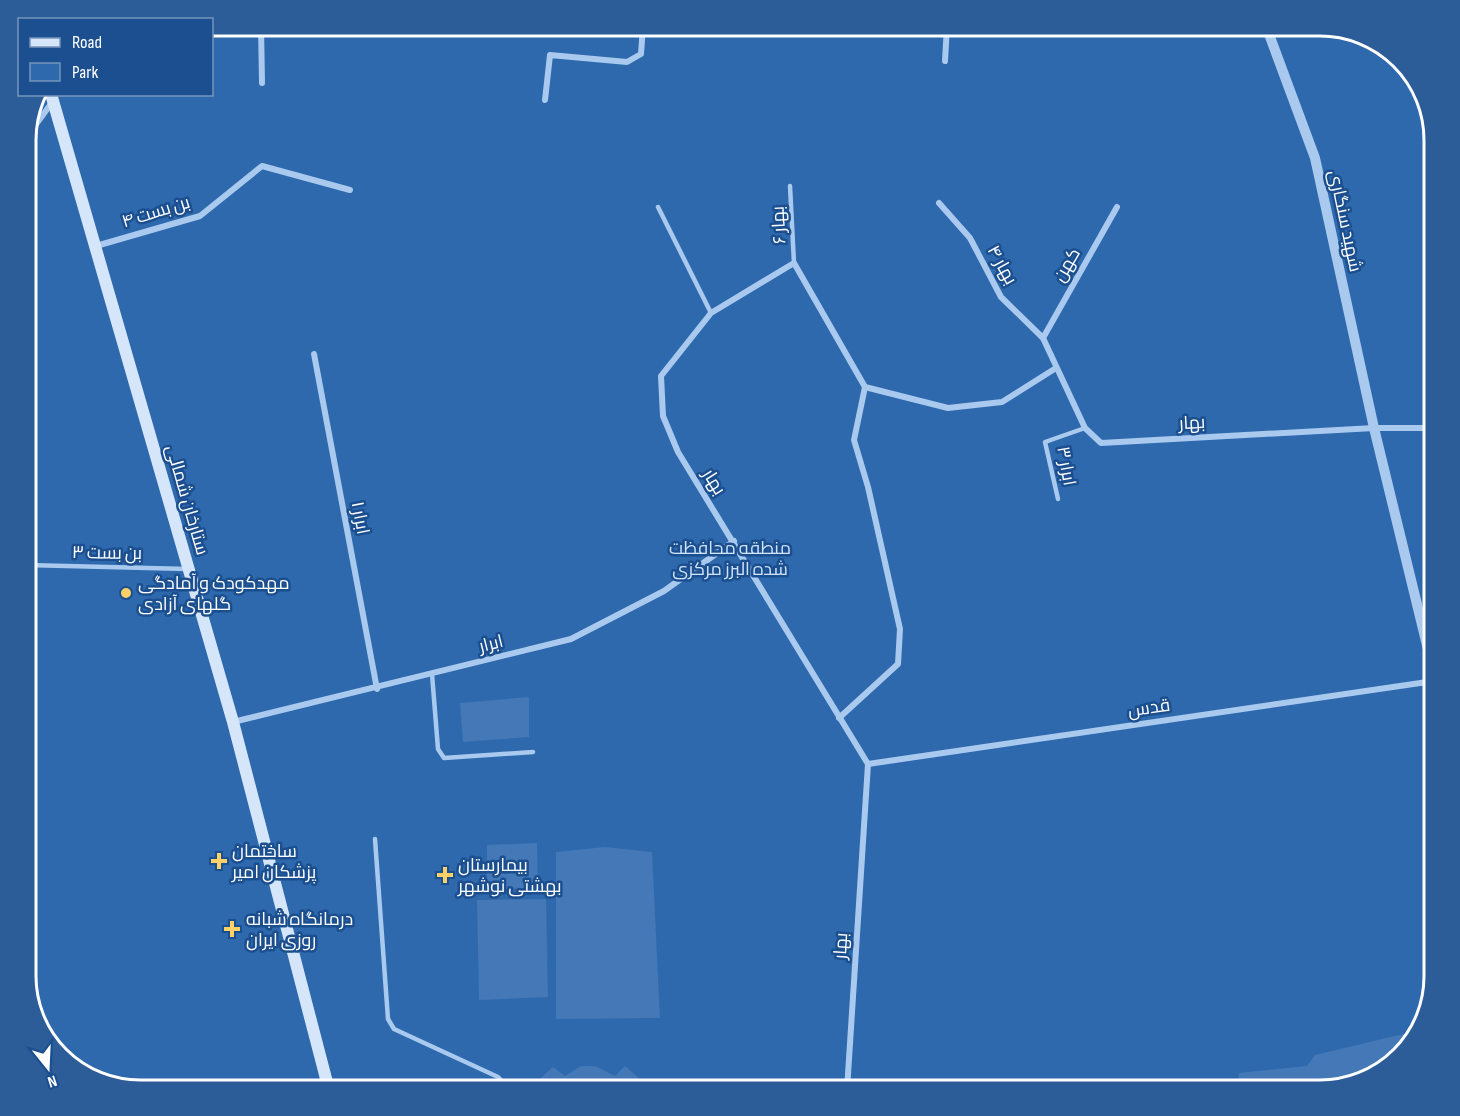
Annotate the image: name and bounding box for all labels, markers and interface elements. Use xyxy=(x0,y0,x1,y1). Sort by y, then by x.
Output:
legend xyxy=(18,18,213,96)
text: Road xyxy=(72,32,102,53)
text: Park xyxy=(72,62,98,83)
street label: شهید سنگاری xyxy=(1324,168,1366,274)
street label: بن بست ۴ xyxy=(119,192,193,232)
street label: بهار ۶ xyxy=(768,205,790,245)
street label: بهار ۴ xyxy=(983,242,1021,288)
street label: کهن xyxy=(1049,244,1085,286)
street label: بهار xyxy=(1177,412,1206,434)
street label: ستارخان شمالی xyxy=(161,443,213,557)
street label: ابرار ۳ xyxy=(1052,445,1080,487)
street label: بهار xyxy=(697,464,730,499)
street label: ابرار ۱ xyxy=(347,500,373,536)
park label: منطقه محافظت شده البرز مرکزی xyxy=(669,538,791,580)
street label: بن بست ۳ xyxy=(72,542,142,564)
place label: مهدکودک و آمادگی گلهای آزادی xyxy=(138,573,290,615)
marker: مهدکودک و آمادگی گلهای آزادی xyxy=(119,586,133,600)
street label: ابرار xyxy=(476,631,505,657)
street label: قدس xyxy=(1127,695,1171,721)
place label: ساختمان پزشکان امیر xyxy=(231,841,316,884)
marker: ساختمان پزشکان امیر xyxy=(210,852,228,870)
place label: بیمارستان بهشتی نوشهر xyxy=(457,855,562,897)
marker: بیمارستان بهشتی نوشهر xyxy=(436,866,454,884)
place label: درمانگاه شبانه روزی ایران xyxy=(246,909,353,951)
marker: درمانگاه شبانه روزی ایران xyxy=(223,920,241,938)
street label: بهار xyxy=(830,932,852,961)
north arrow xyxy=(18,1038,78,1098)
text: N xyxy=(45,1070,59,1091)

